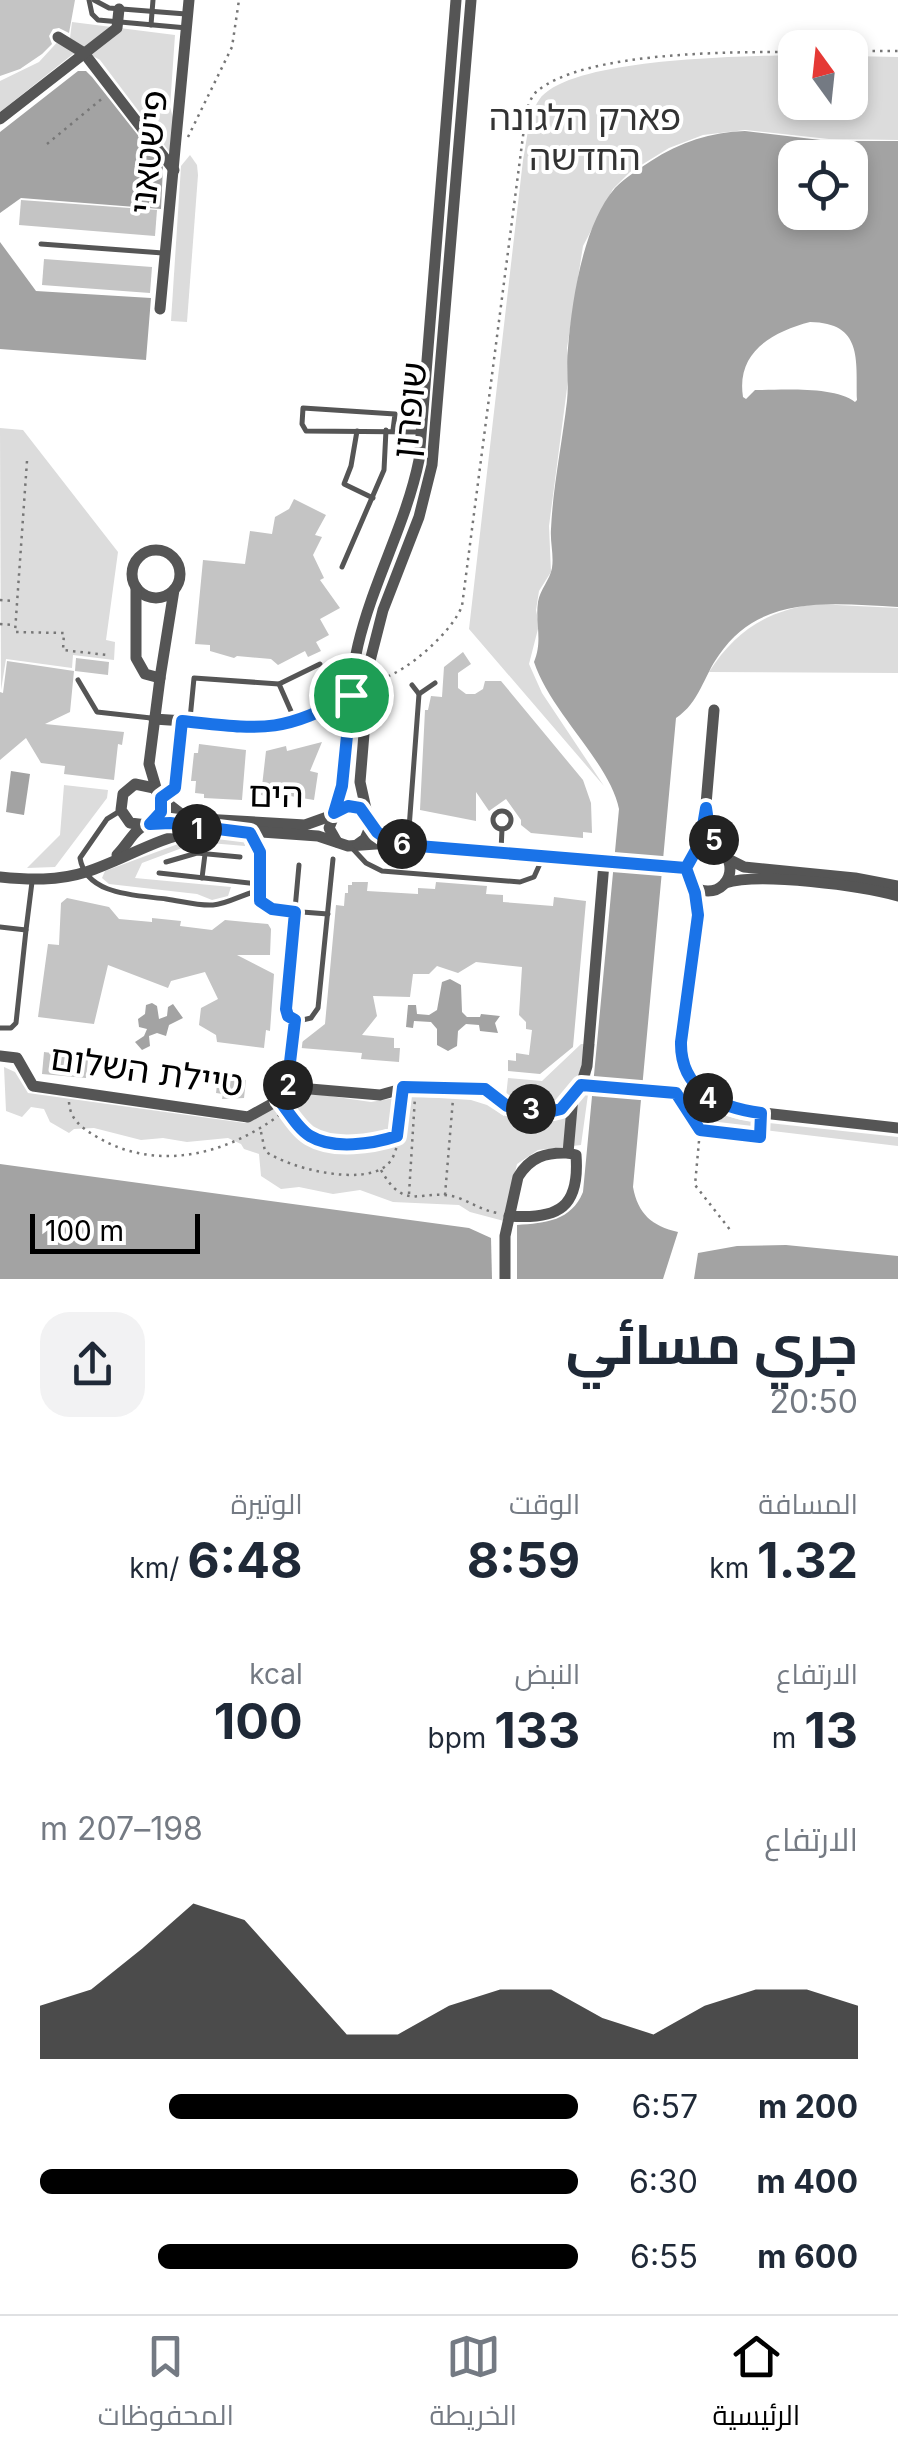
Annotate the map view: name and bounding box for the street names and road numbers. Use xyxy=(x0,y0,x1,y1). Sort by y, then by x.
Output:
street label: פישטאני xyxy=(121,88,175,216)
street label: שופרון xyxy=(383,360,435,460)
street label: הים xyxy=(248,773,304,815)
street label: טיילת השלום xyxy=(48,1036,246,1104)

